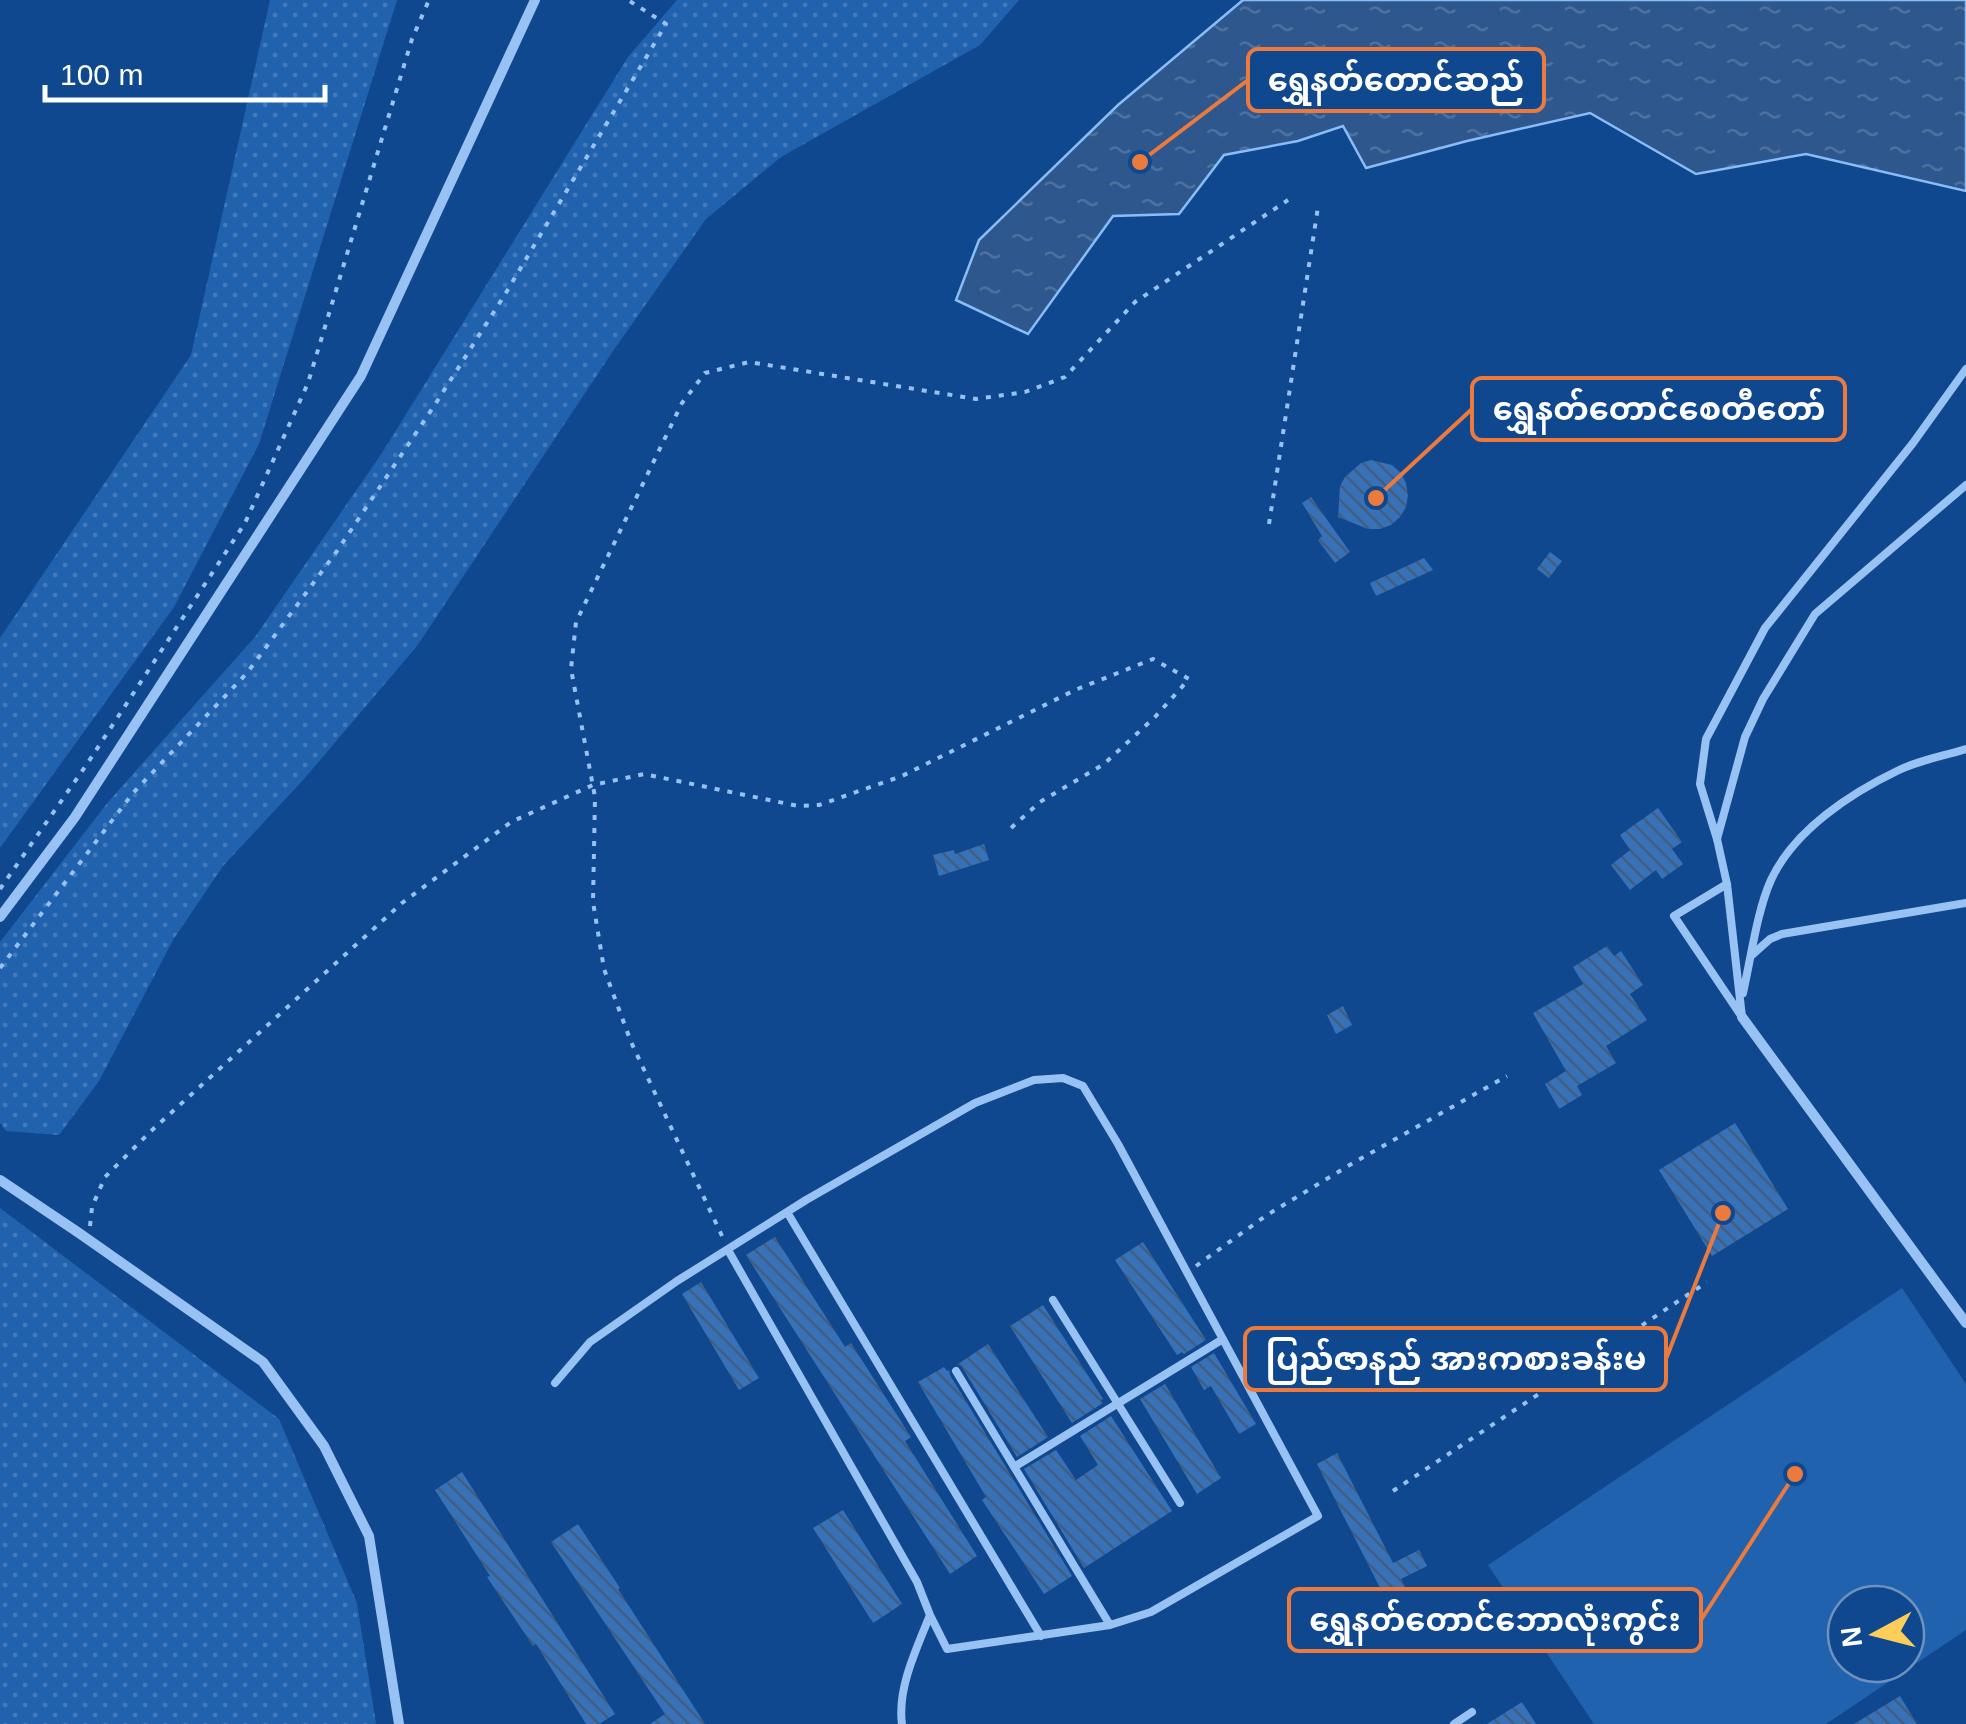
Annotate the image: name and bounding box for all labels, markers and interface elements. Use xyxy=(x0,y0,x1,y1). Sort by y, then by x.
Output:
scale bar xyxy=(45,40,325,102)
callout: ရွှေနတ်တောင်ဆည် xyxy=(1248,49,1544,111)
text: 100 m xyxy=(60,58,143,91)
text: ရွှေနတ်တောင်ဆည် xyxy=(1268,58,1524,106)
callout: ရွှေနတ်တောင်စေတီတော် xyxy=(1472,378,1845,440)
text: ရွှေနတ်တောင်စေတီတော် xyxy=(1493,387,1825,435)
callout: ပြည်ဇာနည် အားကစားခန်းမ xyxy=(1245,1328,1666,1390)
text: ပြည်ဇာနည် အားကစားခန်းမ xyxy=(1266,1337,1646,1385)
north arrow xyxy=(1826,1584,1926,1684)
callout: ရွှေနတ်တောင်ဘောလုံးကွင်း xyxy=(1289,1589,1701,1651)
text: ရွှေနတ်တောင်ဘောလုံးကွင်း xyxy=(1309,1598,1681,1646)
text: N xyxy=(1835,1625,1868,1649)

